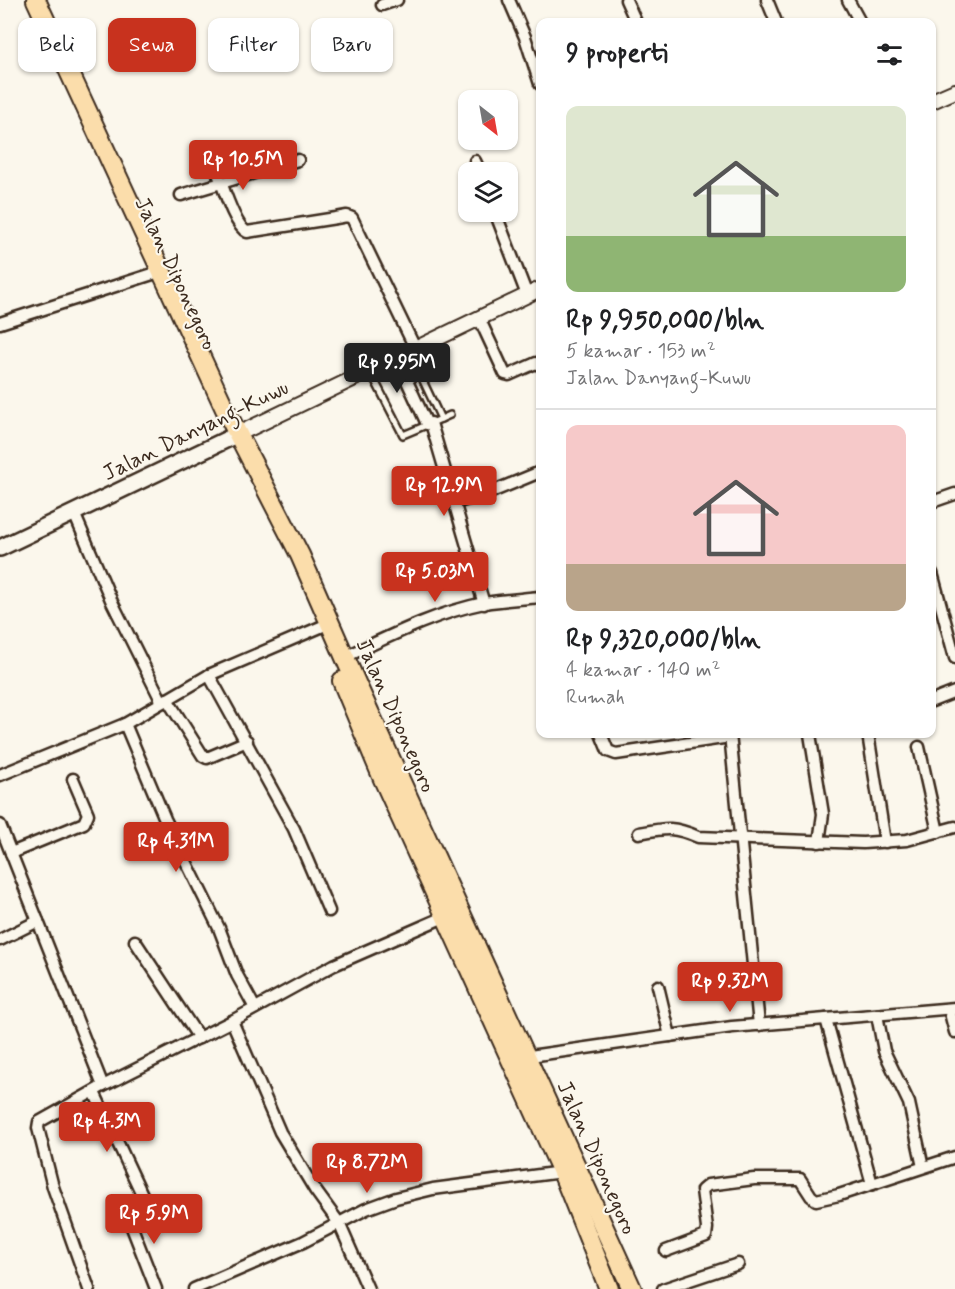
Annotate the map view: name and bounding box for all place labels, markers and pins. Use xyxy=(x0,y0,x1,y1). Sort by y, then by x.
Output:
pin: Rp 10.5M xyxy=(181,140,305,191)
pin: Rp 9.95M xyxy=(335,343,459,394)
pin: Rp 12.9M xyxy=(382,466,506,517)
pin: Rp 5.03M xyxy=(373,552,497,603)
pin: Rp 4.31M xyxy=(114,822,238,873)
pin: Rp 9.32M xyxy=(668,962,792,1013)
pin: Rp 4.3M xyxy=(52,1102,162,1153)
pin: Rp 8.72M xyxy=(305,1143,429,1194)
pin: Rp 5.9M xyxy=(99,1194,209,1245)

